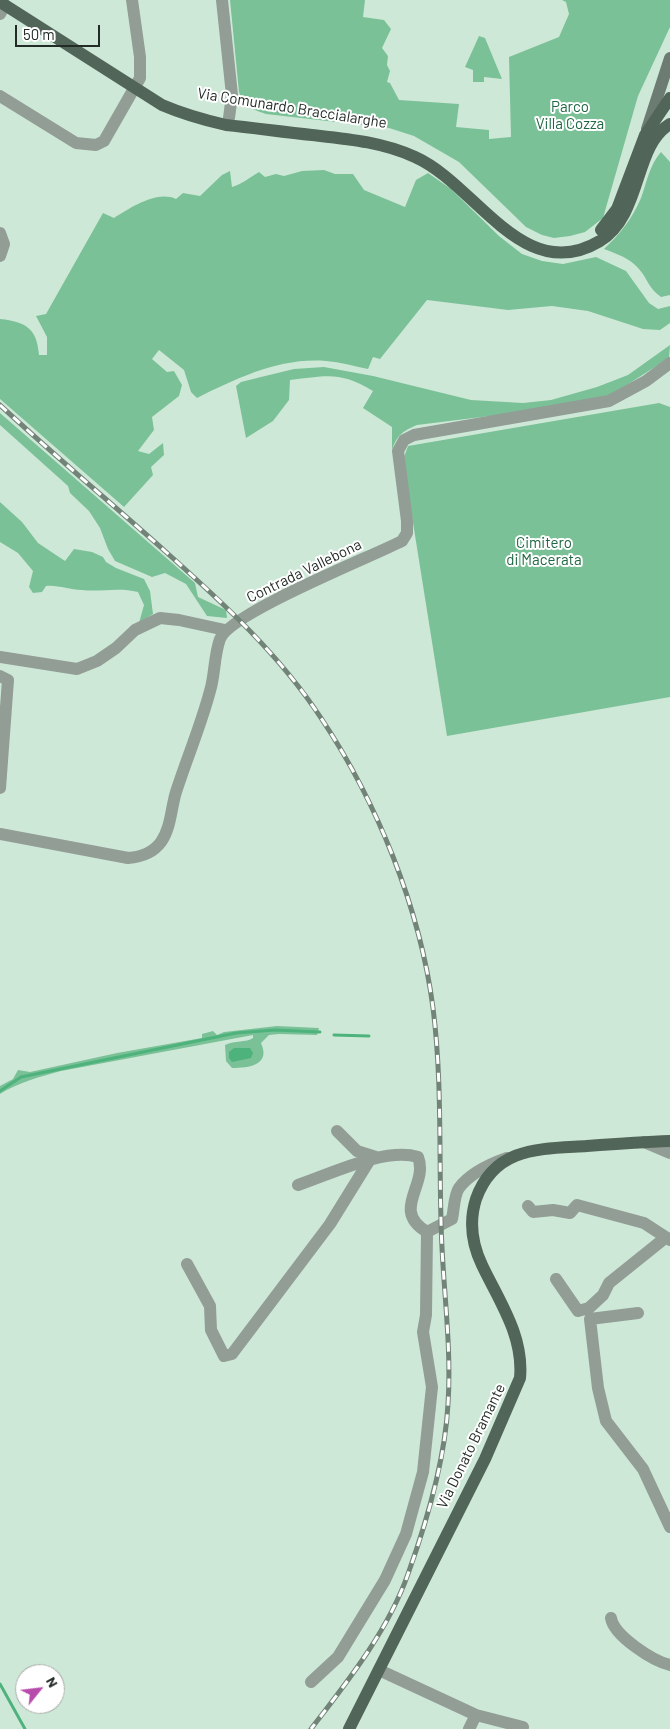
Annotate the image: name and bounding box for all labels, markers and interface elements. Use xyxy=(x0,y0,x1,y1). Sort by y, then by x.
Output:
scale bar xyxy=(18,15,102,47)
text: 50 m xyxy=(23,25,55,43)
street label: Via Comunardo Braccialarghe xyxy=(196,84,388,132)
park label: Parco Villa Cozza xyxy=(536,98,604,133)
park label: Cimitero di Macerata xyxy=(506,534,582,569)
street label: Contrada Vallebona xyxy=(244,535,364,607)
street label: Via Donato Bramante xyxy=(433,1381,509,1511)
north arrow xyxy=(15,1664,65,1714)
text: N xyxy=(43,1674,62,1690)

